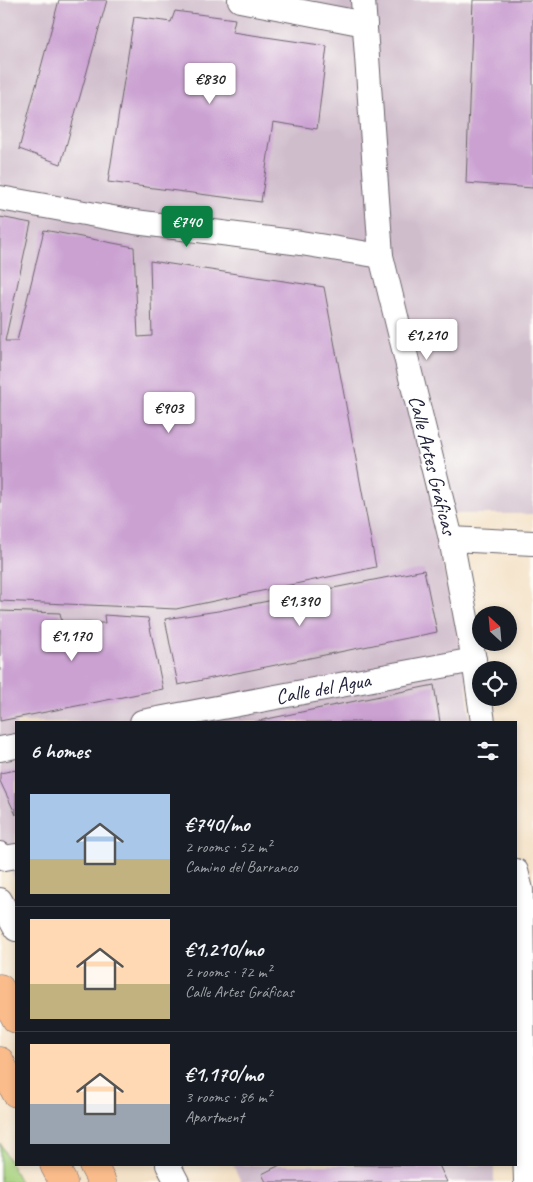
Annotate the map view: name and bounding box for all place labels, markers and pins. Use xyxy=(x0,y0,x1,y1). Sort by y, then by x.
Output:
pin: €830 xyxy=(180,62,240,105)
pin: €740 xyxy=(157,206,217,248)
pin: €1,210 xyxy=(386,318,468,361)
pin: €903 xyxy=(139,392,199,434)
pin: €1,390 xyxy=(259,584,341,627)
pin: €1,170 xyxy=(31,620,113,662)

